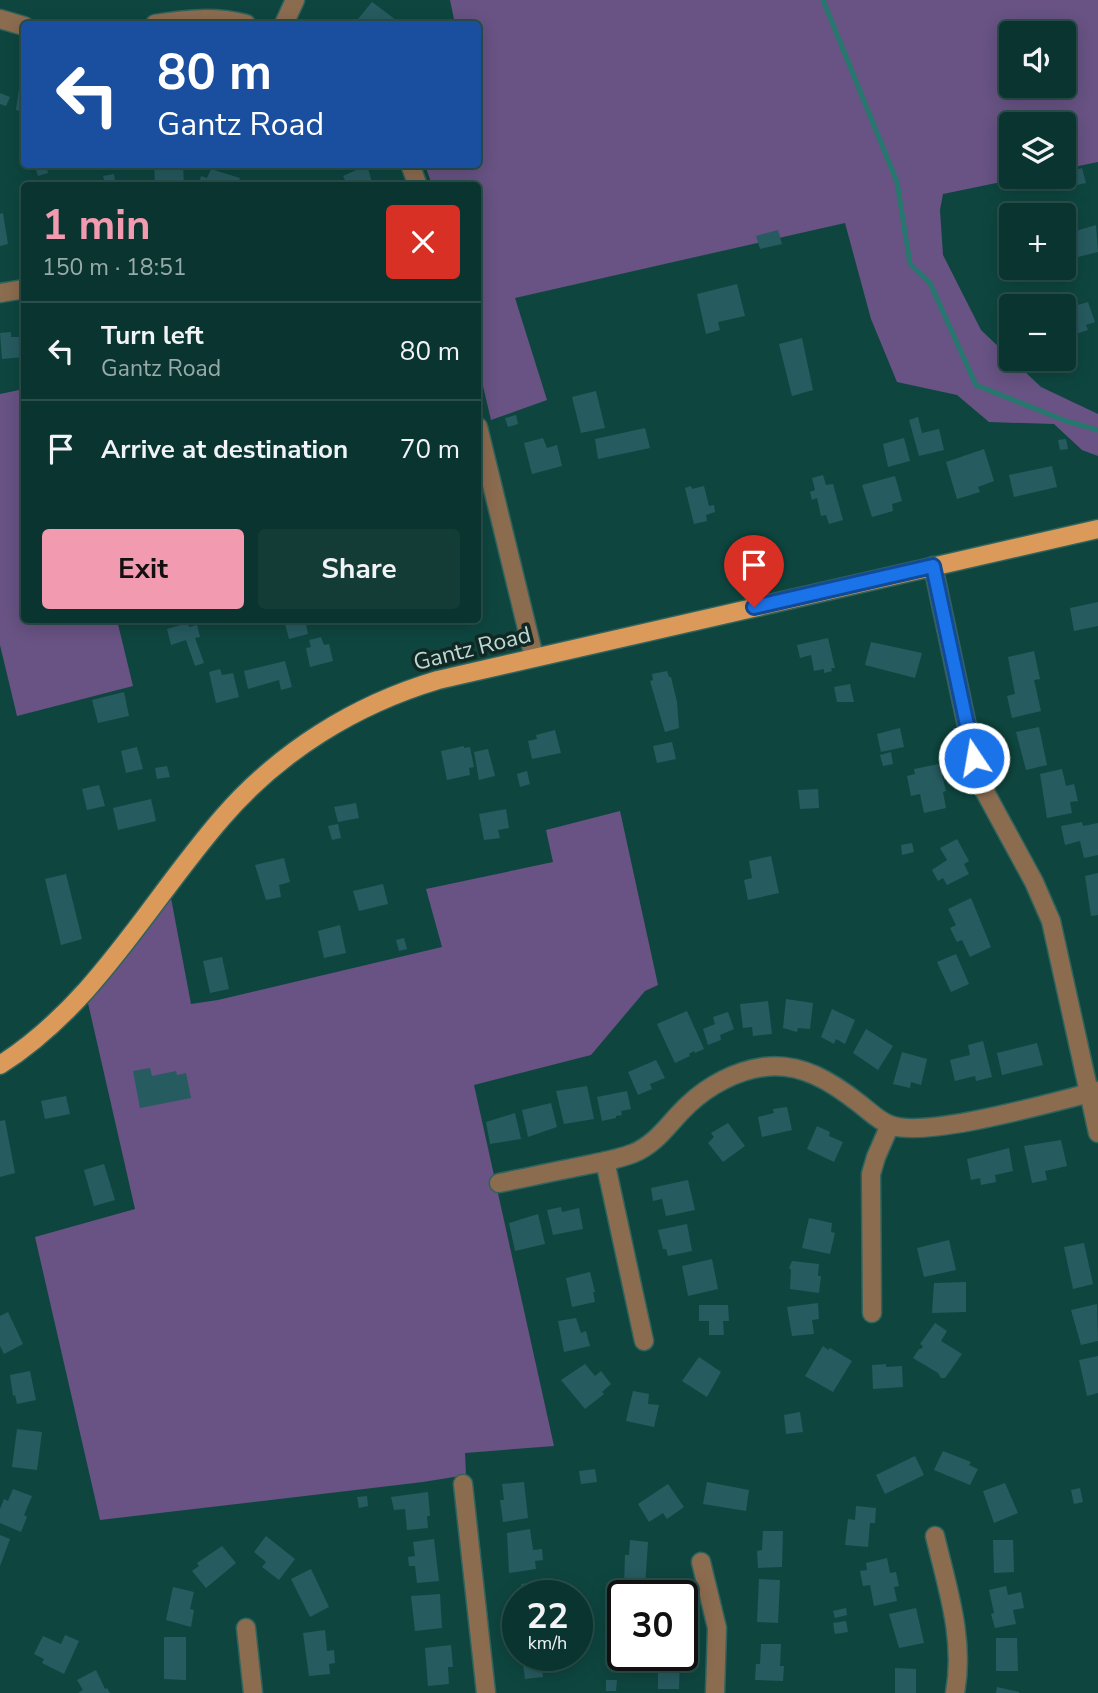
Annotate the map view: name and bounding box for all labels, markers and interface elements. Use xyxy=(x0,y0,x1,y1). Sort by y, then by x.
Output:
map controls xyxy=(999,21,1076,371)
button: sound xyxy=(999,21,1076,98)
text: 80 m xyxy=(157,39,272,106)
icon: left xyxy=(42,49,133,140)
text: Gantz Road xyxy=(157,103,324,146)
button: layers xyxy=(999,112,1076,189)
text: 1 min xyxy=(42,197,151,254)
button: + xyxy=(999,203,1076,280)
button: close xyxy=(386,205,460,279)
text: 150 m · 18:51 xyxy=(42,252,187,283)
button: − xyxy=(999,294,1076,371)
text: Turn left xyxy=(101,318,204,353)
icon: left xyxy=(42,332,80,370)
text: 80 m xyxy=(400,334,460,369)
text: Gantz Road xyxy=(101,353,221,384)
icon: arrive xyxy=(42,430,80,468)
text: Arrive at destination xyxy=(101,432,348,467)
text: 70 m xyxy=(400,432,460,467)
button: Exit xyxy=(42,529,244,609)
button: Share xyxy=(258,529,460,609)
pin xyxy=(724,535,784,607)
icon: arrive xyxy=(735,546,773,584)
street label: Gantz Road xyxy=(410,619,534,678)
position arrow xyxy=(937,721,1011,795)
speed limit sign: 30 xyxy=(607,1580,698,1671)
text: 22 xyxy=(526,1593,569,1640)
text: km/h xyxy=(528,1631,567,1655)

